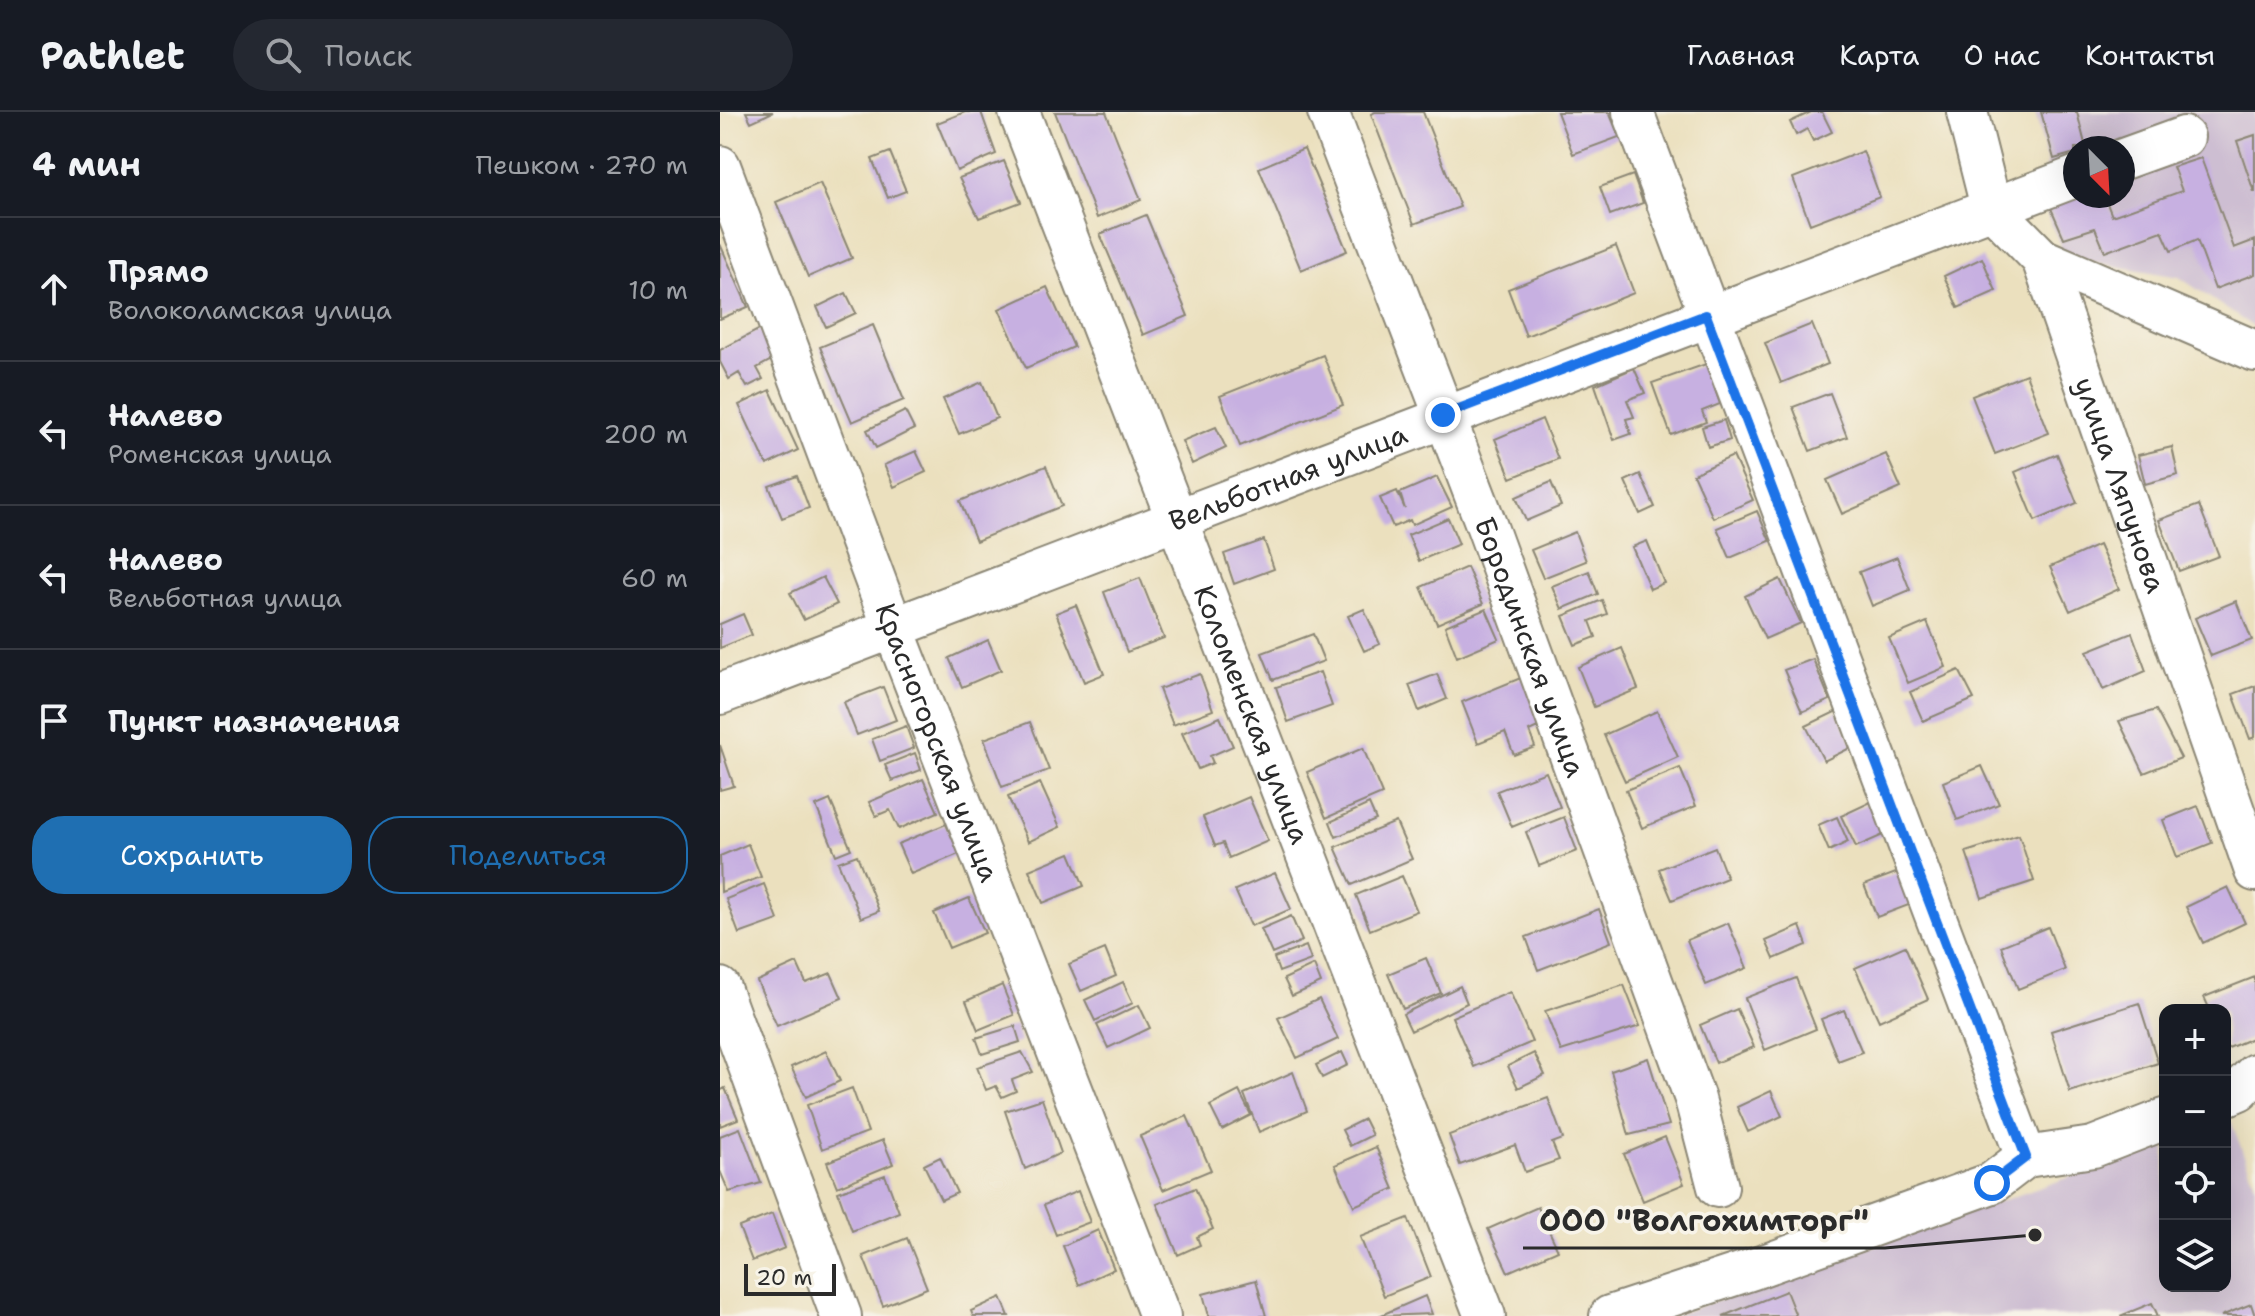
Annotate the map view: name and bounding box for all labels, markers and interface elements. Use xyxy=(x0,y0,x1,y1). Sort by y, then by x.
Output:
search box xyxy=(233,19,793,91)
text: Pathlet xyxy=(40,30,185,81)
icon: search xyxy=(261,33,305,77)
text: Поиск xyxy=(325,35,412,76)
text: Главная xyxy=(1687,36,1795,74)
text: Карта xyxy=(1839,36,1919,74)
text: О нас xyxy=(1963,36,2041,74)
text: Контакты xyxy=(2085,36,2215,74)
north arrow xyxy=(2063,136,2135,208)
text: 4 мин xyxy=(32,141,141,187)
text: Пешком · 270 m xyxy=(476,147,688,182)
text: Прямо xyxy=(108,251,209,292)
icon: ahead xyxy=(32,267,76,311)
text: 10 m xyxy=(628,272,688,307)
text: Волоколамская улица xyxy=(108,292,392,327)
street label: улица Ляпунова xyxy=(2066,372,2176,598)
text: Налево xyxy=(108,395,223,436)
route end xyxy=(1425,397,1461,433)
icon: left xyxy=(32,411,76,455)
street label: Вельботная улица xyxy=(1164,415,1413,540)
text: 200 m xyxy=(603,416,688,451)
text: Роменская улица xyxy=(108,436,332,471)
street label: Бородинская улица xyxy=(1466,511,1595,782)
text: Налево xyxy=(108,539,223,580)
icon: left xyxy=(32,555,76,599)
text: 60 m xyxy=(621,560,688,595)
text: Вельботная улица xyxy=(108,580,342,615)
street label: Коломенская улица xyxy=(1185,580,1319,849)
street label: Красногорская улица xyxy=(867,597,1009,887)
icon: arrive xyxy=(32,699,76,743)
text: Пункт назначения xyxy=(108,701,400,742)
button: Сохранить xyxy=(32,816,352,894)
button: Поделиться xyxy=(368,816,688,894)
map controls xyxy=(2159,1004,2231,1292)
button: + xyxy=(2159,1004,2231,1076)
button: − xyxy=(2159,1076,2231,1148)
button: locate xyxy=(2159,1148,2231,1220)
route start xyxy=(1974,1165,2010,1201)
callout: ООО "Волгохимторг" xyxy=(1523,1194,1885,1248)
text: ООО "Волгохимторг" xyxy=(1539,1200,1869,1241)
button: layers xyxy=(2159,1220,2231,1292)
scale bar xyxy=(744,1260,836,1296)
text: 20 m xyxy=(756,1263,813,1292)

